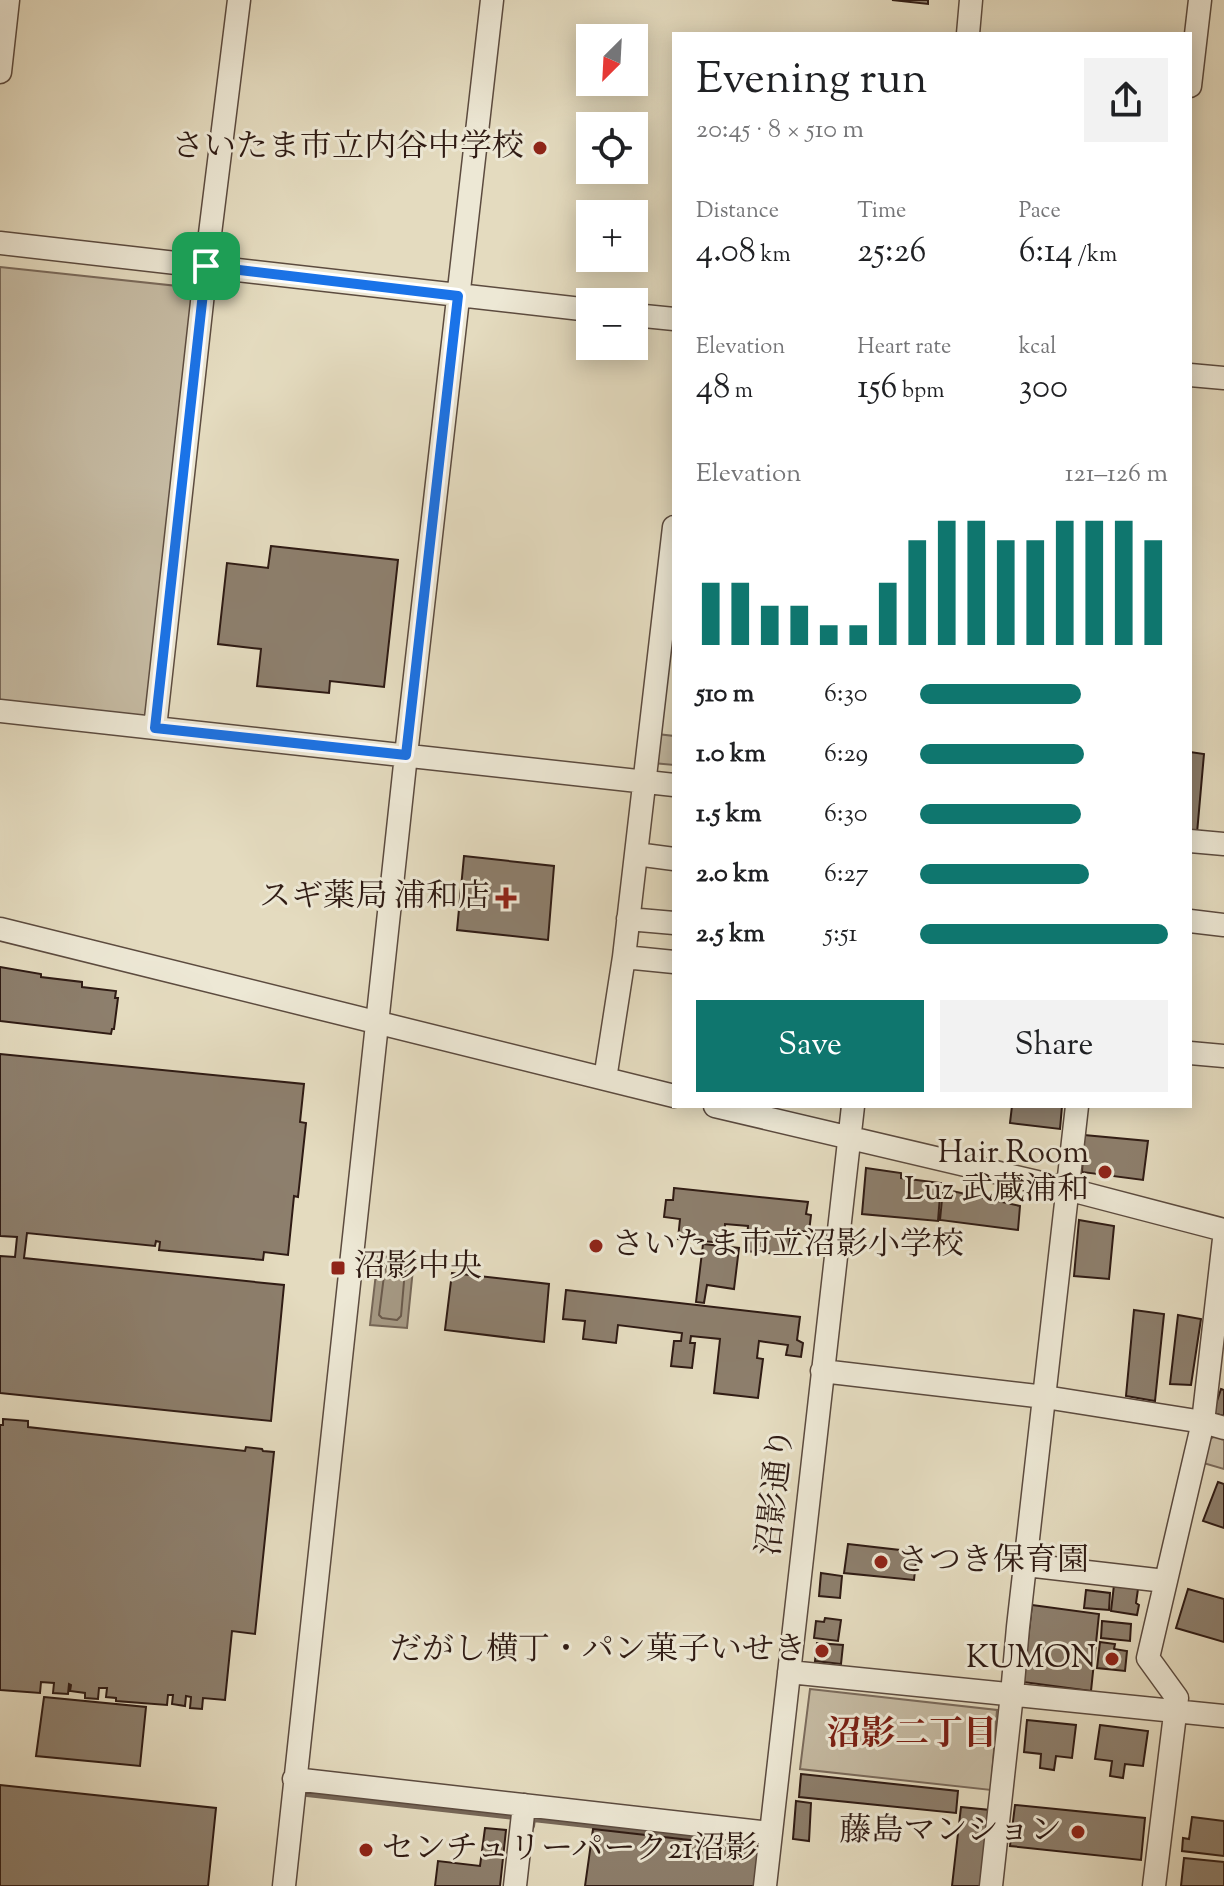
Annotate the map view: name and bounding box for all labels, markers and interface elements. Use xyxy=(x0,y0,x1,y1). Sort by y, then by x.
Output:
north arrow xyxy=(576,24,648,96)
map controls xyxy=(576,24,648,360)
text: Evening run xyxy=(696,50,928,113)
button: share xyxy=(1084,58,1168,142)
button: locate xyxy=(576,112,648,184)
text: 20:45 · 8 × 510 m xyxy=(696,112,864,149)
place label: さいたま市立内谷中学校 xyxy=(172,125,524,171)
marker: さいたま市立内谷中学校 xyxy=(531,139,549,157)
text: Distance xyxy=(696,196,779,228)
text: Time xyxy=(857,196,906,228)
text: Pace xyxy=(1019,196,1061,228)
button: + xyxy=(576,200,648,272)
text: 4.08 xyxy=(696,228,756,277)
text: 25:26 xyxy=(857,228,927,277)
text: 6:14 xyxy=(1019,228,1073,277)
pin xyxy=(172,232,240,300)
text: km xyxy=(756,240,791,272)
text: /km xyxy=(1073,240,1117,272)
icon: arrive xyxy=(184,244,228,288)
button: − xyxy=(576,288,648,360)
text: Elevation xyxy=(696,332,785,364)
text: Heart rate xyxy=(857,332,951,364)
text: kcal xyxy=(1019,332,1056,364)
text: 48 xyxy=(696,364,730,413)
text: 156 xyxy=(857,364,897,413)
text: 300 xyxy=(1019,364,1068,413)
text: m xyxy=(730,376,753,408)
text: bpm xyxy=(897,376,944,408)
text: Elevation xyxy=(696,456,801,493)
text: 121–126 m xyxy=(1065,456,1168,493)
text: 510 m xyxy=(696,676,754,713)
text: 6:30 xyxy=(824,676,867,713)
text: 1.0 km xyxy=(696,736,766,773)
text: 6:29 xyxy=(824,736,868,773)
text: 1.5 km xyxy=(696,796,762,833)
text: 6:30 xyxy=(824,796,867,833)
text: 2.0 km xyxy=(696,856,769,893)
text: 6:27 xyxy=(824,856,869,893)
place label: スギ薬局 浦和店 xyxy=(259,875,490,921)
marker: スギ薬局 浦和店 xyxy=(497,889,515,907)
text: 2.5 km xyxy=(696,916,765,953)
text: 5:51 xyxy=(824,916,857,953)
button: Save xyxy=(696,1000,924,1092)
button: Share xyxy=(940,1000,1168,1092)
place label: Hair Room Luz 武蔵浦和 xyxy=(904,1131,1089,1214)
marker: Hair Room Luz 武蔵浦和 xyxy=(1096,1163,1114,1181)
place label: さいたま市立沼影小学校 xyxy=(612,1223,964,1269)
marker: さいたま市立沼影小学校 xyxy=(587,1237,605,1255)
place label: 沼影中央 xyxy=(354,1245,482,1291)
marker: 沼影中央 xyxy=(329,1259,347,1277)
street label: 沼影通り xyxy=(747,1426,807,1558)
place label: さつき保育園 xyxy=(897,1539,1089,1585)
marker: さつき保育園 xyxy=(872,1553,890,1571)
place label: だがし横丁・パン菓子いせき xyxy=(390,1628,806,1674)
place label: KUMON xyxy=(966,1636,1096,1682)
marker: だがし横丁・パン菓子いせき xyxy=(813,1642,831,1660)
marker: KUMON xyxy=(1103,1650,1121,1668)
district label: 沼影二丁目 xyxy=(827,1711,997,1760)
place label: 藤島マンション xyxy=(839,1809,1062,1855)
marker: 藤島マンション xyxy=(1069,1823,1087,1841)
place label: センチュリーパーク21沼影 xyxy=(382,1827,757,1873)
marker: センチュリーパーク21沼影 xyxy=(357,1841,375,1859)

